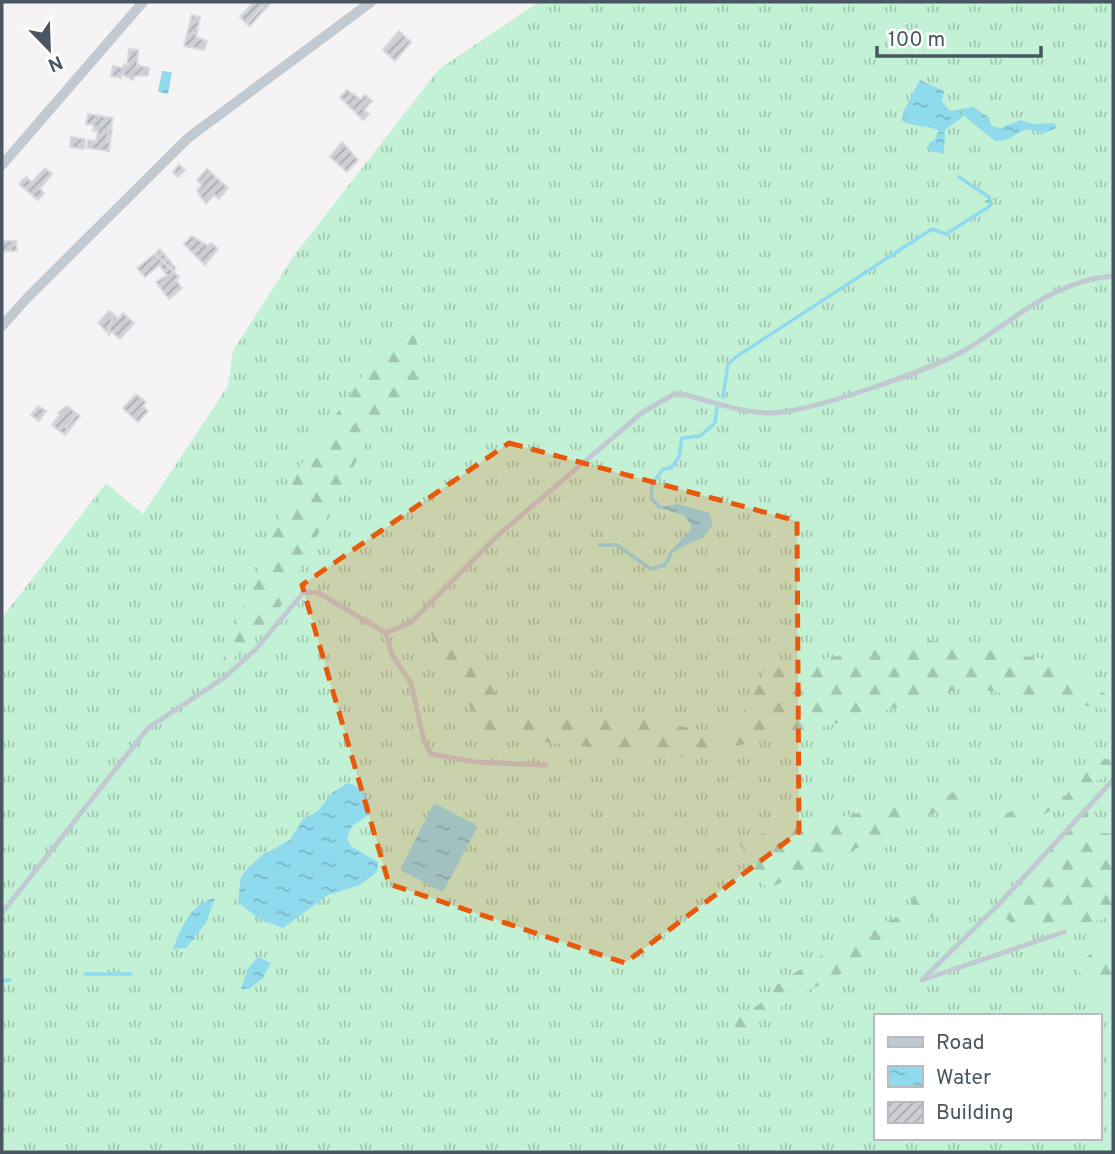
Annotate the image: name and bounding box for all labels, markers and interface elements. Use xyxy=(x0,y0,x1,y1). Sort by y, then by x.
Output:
north arrow xyxy=(14,14,84,84)
scale bar xyxy=(877,14,1042,58)
text: 100 m xyxy=(888,27,945,54)
text: N xyxy=(44,49,66,77)
legend xyxy=(874,1014,1101,1140)
text: Road xyxy=(936,1030,985,1057)
text: Water xyxy=(936,1065,991,1092)
text: Building xyxy=(936,1100,1014,1127)

